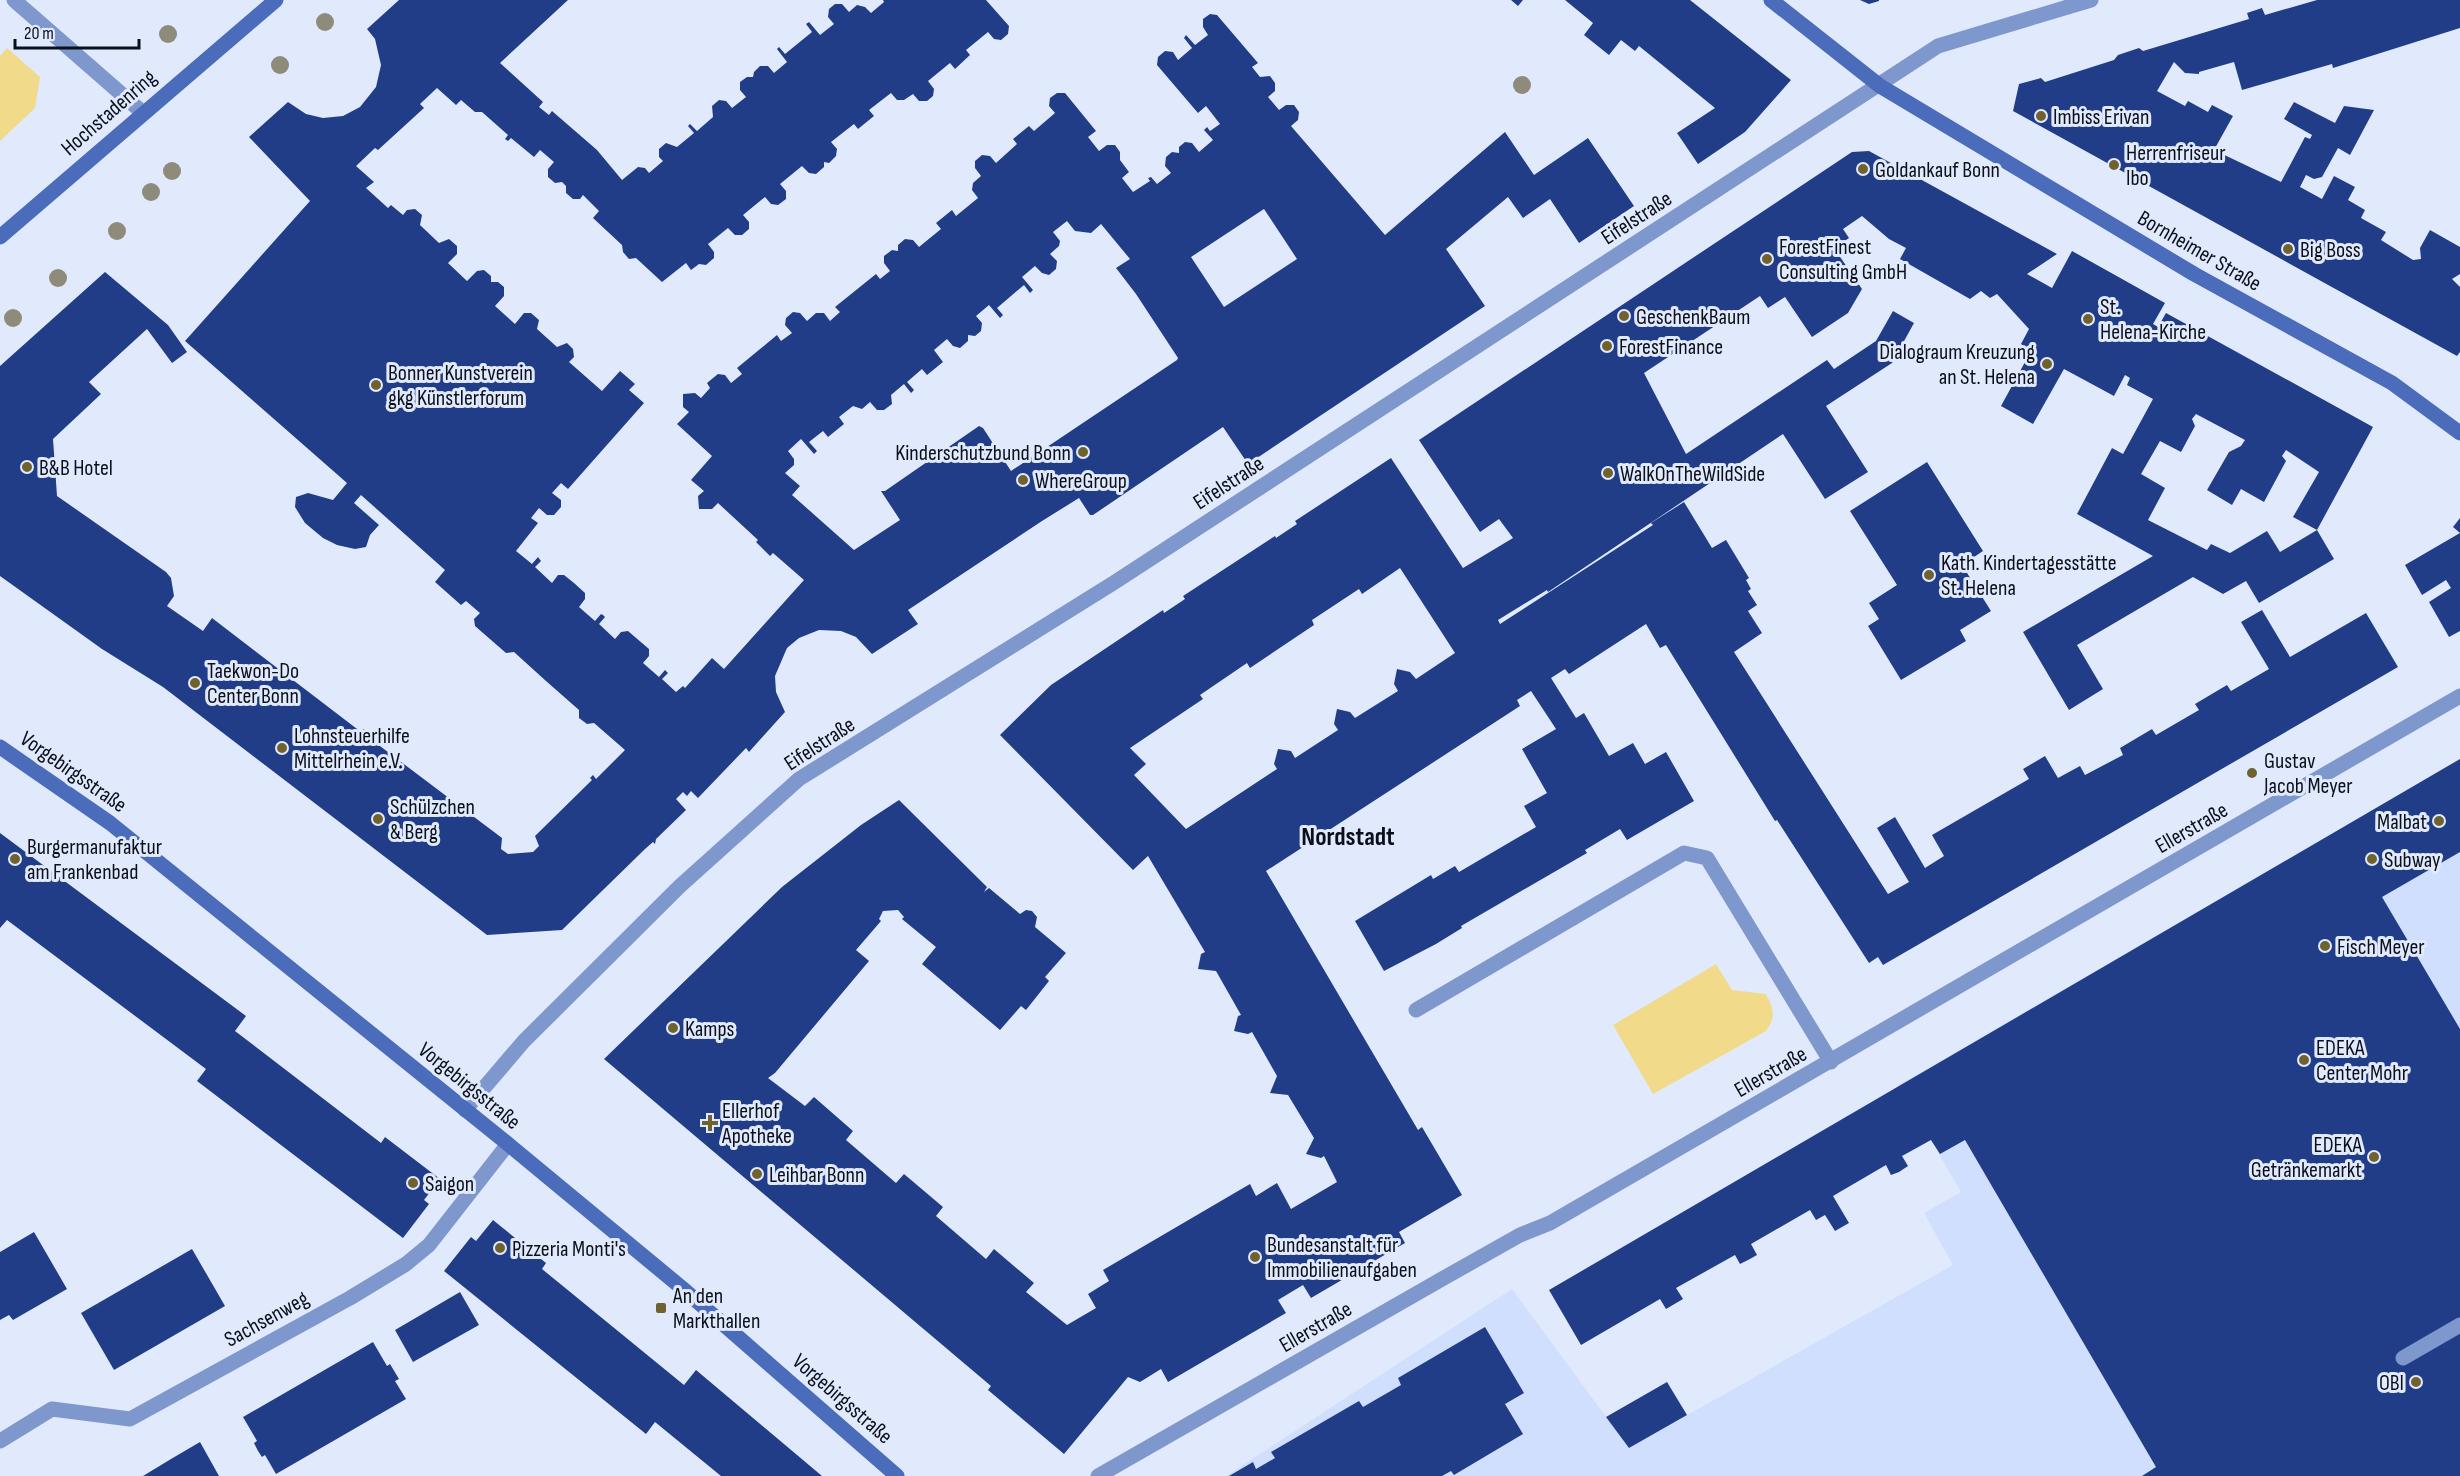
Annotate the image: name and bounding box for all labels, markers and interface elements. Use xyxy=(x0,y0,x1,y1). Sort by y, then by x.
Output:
scale bar xyxy=(15,12,140,50)
text: 20 m xyxy=(24,23,54,44)
street label: Hochstadenring xyxy=(56,64,162,162)
place label: Imbiss Erivan xyxy=(2053,104,2149,131)
marker: Imbiss Erivan xyxy=(2034,109,2048,123)
place label: Herrenfriseur Ibo xyxy=(2126,140,2226,192)
place label: Goldankauf Bonn xyxy=(1875,157,2000,184)
marker: Herrenfriseur Ibo xyxy=(2107,158,2121,172)
marker: Goldankauf Bonn xyxy=(1856,162,1870,176)
street label: Eifelstraße xyxy=(1596,185,1677,251)
street label: Bornheimer Straße xyxy=(2133,205,2266,298)
place label: ForestFinest Consulting GmbH xyxy=(1779,234,1907,286)
place label: Big Boss xyxy=(2300,237,2361,264)
marker: Big Boss xyxy=(2281,242,2295,256)
marker: ForestFinest Consulting GmbH xyxy=(1760,252,1774,266)
place label: St. Helena-Kirche xyxy=(2100,294,2206,346)
place label: GeschenkBaum xyxy=(1636,304,1750,331)
marker: GeschenkBaum xyxy=(1617,309,1631,323)
marker: St. Helena-Kirche xyxy=(2081,312,2095,326)
place label: ForestFinance xyxy=(1619,334,1723,361)
marker: ForestFinance xyxy=(1600,339,1614,353)
place label: Dialograum Kreuzung an St. Helena xyxy=(1879,339,2035,391)
marker: Dialograum Kreuzung an St. Helena xyxy=(2040,357,2054,371)
place label: Bonner Kunstverein gkg Künstlerforum xyxy=(388,360,533,412)
marker: Bonner Kunstverein gkg Künstlerforum xyxy=(369,378,383,392)
place label: Kinderschutzbund Bonn xyxy=(895,440,1071,467)
marker: Kinderschutzbund Bonn xyxy=(1076,445,1090,459)
street label: Eifelstraße xyxy=(1188,450,1269,516)
place label: B&B Hotel xyxy=(39,455,113,482)
marker: B&B Hotel xyxy=(20,460,34,474)
place label: WalkOnTheWildSide xyxy=(1620,461,1765,488)
marker: WalkOnTheWildSide xyxy=(1601,466,1615,480)
place label: WhereGroup xyxy=(1035,468,1127,495)
marker: WhereGroup xyxy=(1016,473,1030,487)
place label: Kath. Kindertagesstätte St. Helena xyxy=(1941,550,2117,602)
marker: Kath. Kindertagesstätte St. Helena xyxy=(1922,568,1936,582)
place label: Taekwon-Do Center Bonn xyxy=(207,658,299,710)
marker: Taekwon-Do Center Bonn xyxy=(188,676,202,690)
street label: Eifelstraße xyxy=(779,711,860,777)
place label: Lohnsteuerhilfe Mittelrhein e.V. xyxy=(294,723,410,775)
street label: Vorgebirgsstraße xyxy=(15,726,132,819)
marker: Lohnsteuerhilfe Mittelrhein e.V. xyxy=(275,741,289,755)
place label: Gustav Jacob Meyer xyxy=(2263,748,2353,800)
marker: Gustav Jacob Meyer xyxy=(2245,766,2259,780)
place label: Schülzchen & Berg xyxy=(390,794,475,846)
street label: Ellerstraße xyxy=(2151,797,2233,860)
place label: Malbat xyxy=(2377,809,2427,836)
marker: Schülzchen & Berg xyxy=(371,812,385,826)
marker: Malbat xyxy=(2432,814,2446,828)
district label: Nordstadt xyxy=(1301,822,1395,853)
place label: Burgermanufaktur am Frankenbad xyxy=(27,834,162,886)
place label: Subway xyxy=(2384,847,2441,874)
marker: Burgermanufaktur am Frankenbad xyxy=(8,852,22,866)
marker: Subway xyxy=(2365,852,2379,866)
place label: Fisch Meyer xyxy=(2337,934,2425,961)
marker: Fisch Meyer xyxy=(2318,939,2332,953)
place label: Kamps xyxy=(685,1016,735,1043)
marker: Kamps xyxy=(666,1021,680,1035)
place label: EDEKA Center Mohr xyxy=(2316,1035,2408,1087)
street label: Vorgebirgsstraße xyxy=(412,1037,526,1136)
street label: Ellerstraße xyxy=(1730,1041,1812,1104)
marker: EDEKA Center Mohr xyxy=(2297,1053,2311,1067)
place label: Ellerhof Apotheke xyxy=(721,1098,792,1150)
marker: Ellerhof Apotheke xyxy=(703,1116,717,1130)
place label: EDEKA Getränkemarkt xyxy=(2251,1132,2363,1184)
marker: EDEKA Getränkemarkt xyxy=(2367,1150,2381,1164)
place label: Leihbar Bonn xyxy=(769,1162,864,1189)
marker: Leihbar Bonn xyxy=(750,1167,764,1181)
place label: Saigon xyxy=(425,1171,474,1198)
marker: Saigon xyxy=(406,1176,420,1190)
place label: Bundesanstalt für Immobilienaufgaben xyxy=(1267,1232,1417,1284)
place label: Pizzeria Monti's xyxy=(512,1236,626,1263)
marker: Pizzeria Monti's xyxy=(493,1241,507,1255)
marker: Bundesanstalt für Immobilienaufgaben xyxy=(1248,1250,1262,1264)
place label: An den Markthallen xyxy=(672,1283,760,1335)
street label: Sachsenweg xyxy=(220,1285,314,1353)
street label: Ellerstraße xyxy=(1275,1296,1357,1359)
marker: An den Markthallen xyxy=(654,1301,668,1315)
street label: Vorgebirgsstraße xyxy=(786,1348,898,1450)
place label: OBI xyxy=(2379,1370,2404,1397)
marker: OBI xyxy=(2409,1375,2423,1389)

